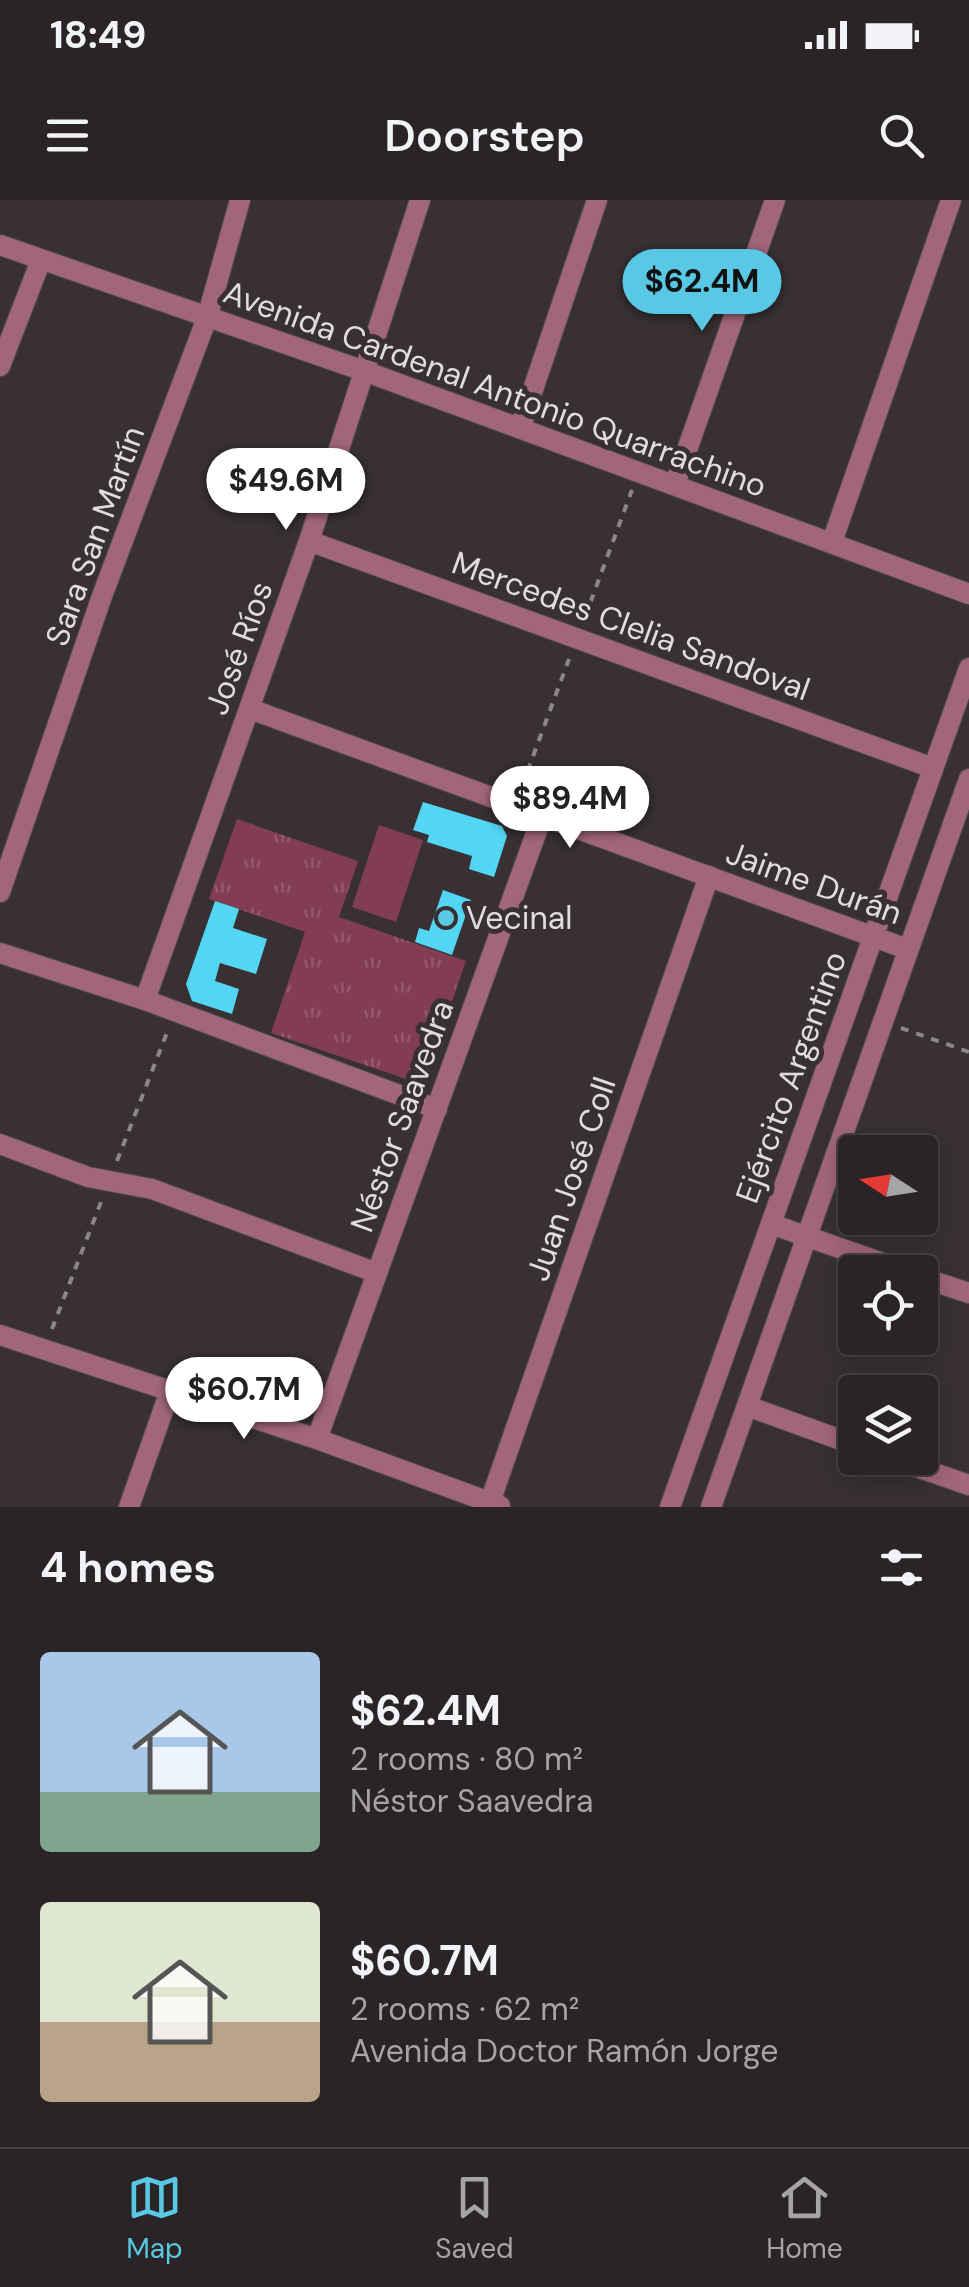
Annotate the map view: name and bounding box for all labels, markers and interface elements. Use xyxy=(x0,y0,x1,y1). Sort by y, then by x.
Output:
text: 18:49 xyxy=(50,10,146,60)
text: Doorstep xyxy=(384,106,585,165)
icon: menu xyxy=(40,108,95,163)
icon: search xyxy=(874,108,929,163)
pin: $62.4M xyxy=(621,249,783,334)
text: $62.4M xyxy=(645,260,759,302)
street label: Avenida Cardenal Antonio Quarrachino xyxy=(218,271,772,507)
street label: Sara San Martín xyxy=(36,420,154,652)
pin: $49.6M xyxy=(205,448,367,533)
text: $49.6M xyxy=(228,459,344,501)
street label: Mercedes Clelia Sandoval xyxy=(446,542,816,710)
street label: José Ríos xyxy=(196,576,282,720)
pin: $89.4M xyxy=(489,766,651,851)
text: $89.4M xyxy=(512,777,628,819)
street label: Jaime Durán xyxy=(720,832,908,934)
place label: Vecinal xyxy=(466,897,572,939)
marker: Vecinal xyxy=(435,907,457,929)
street label: Ejército Argentino xyxy=(726,945,856,1209)
street label: Néstor Saavedra xyxy=(341,994,463,1238)
street label: Juan José Coll xyxy=(517,1072,625,1286)
north arrow xyxy=(838,1135,938,1235)
map controls xyxy=(838,1135,938,1475)
button: locate xyxy=(838,1255,938,1355)
pin: $60.7M xyxy=(163,1357,325,1442)
text: $60.7M xyxy=(187,1368,301,1410)
button: layers xyxy=(838,1375,938,1475)
text: 4 homes xyxy=(40,1540,216,1595)
icon: filters xyxy=(874,1540,929,1595)
text: $62.4M xyxy=(350,1683,501,1738)
icon: home xyxy=(120,1692,240,1812)
text: 2 rooms · 80 m² xyxy=(350,1738,583,1780)
text: Néstor Saavedra xyxy=(350,1780,593,1822)
text: $60.7M xyxy=(350,1933,499,1988)
icon: home xyxy=(120,1942,240,2062)
text: 2 rooms · 62 m² xyxy=(350,1988,579,2030)
text: Avenida Doctor Ramón Jorge xyxy=(350,2030,778,2072)
tab: Map xyxy=(126,2170,183,2267)
tab: Saved xyxy=(435,2170,514,2267)
tab: Home xyxy=(766,2170,843,2267)

